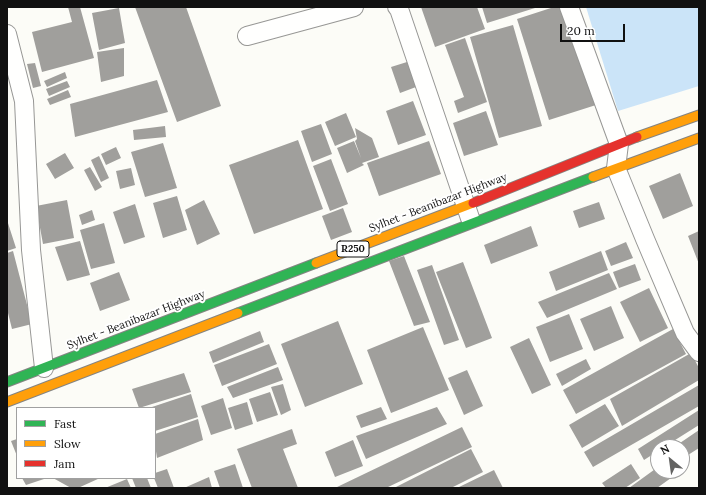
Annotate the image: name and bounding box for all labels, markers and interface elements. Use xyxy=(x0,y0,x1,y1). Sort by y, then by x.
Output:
scale bar xyxy=(562,16,627,42)
text: 20 m xyxy=(567,23,595,38)
street label: Sylhet - Beanibazar Highway xyxy=(367,171,509,235)
road number: R250 xyxy=(337,241,369,257)
street label: Sylhet - Beanibazar Highway xyxy=(65,288,207,352)
legend xyxy=(16,407,156,479)
text: Fast xyxy=(54,416,77,431)
text: Slow xyxy=(54,436,81,451)
north arrow xyxy=(650,439,690,479)
text: N xyxy=(658,441,672,458)
text: Jam xyxy=(54,456,75,471)

